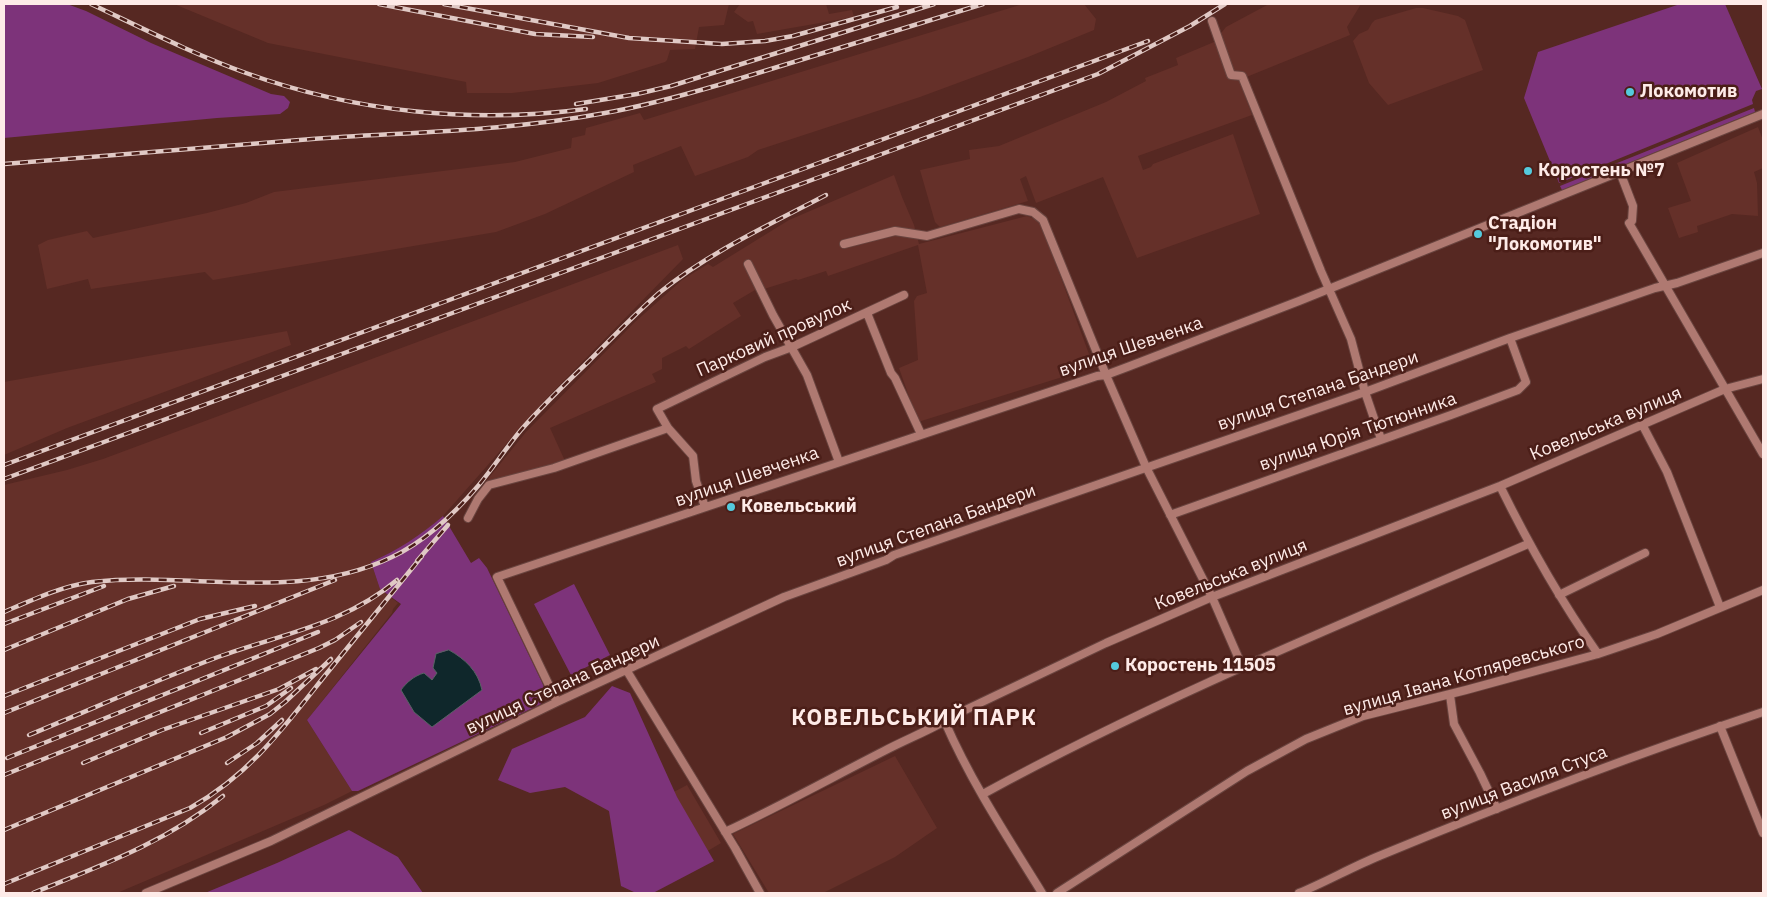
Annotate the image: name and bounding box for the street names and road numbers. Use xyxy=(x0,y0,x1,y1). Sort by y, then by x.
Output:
street label: Парковий провулок xyxy=(693,294,855,382)
street label: вулиця Шевченка xyxy=(1056,312,1206,382)
street label: вулиця Степана Бандери xyxy=(1215,346,1421,436)
street label: Ковельська вулиця xyxy=(1527,382,1685,466)
street label: вулиця Юрія Тютюнника xyxy=(1257,388,1459,476)
street label: вулиця Шевченка xyxy=(672,442,822,512)
street label: вулиця Степана Бандери xyxy=(833,480,1039,572)
street label: Ковельська вулиця xyxy=(1151,534,1311,616)
street label: вулиця Степана Бандери xyxy=(463,631,663,739)
street label: вулиця Івана Котляревського xyxy=(1341,631,1587,721)
street label: вулиця Василя Стуса xyxy=(1438,741,1610,825)

